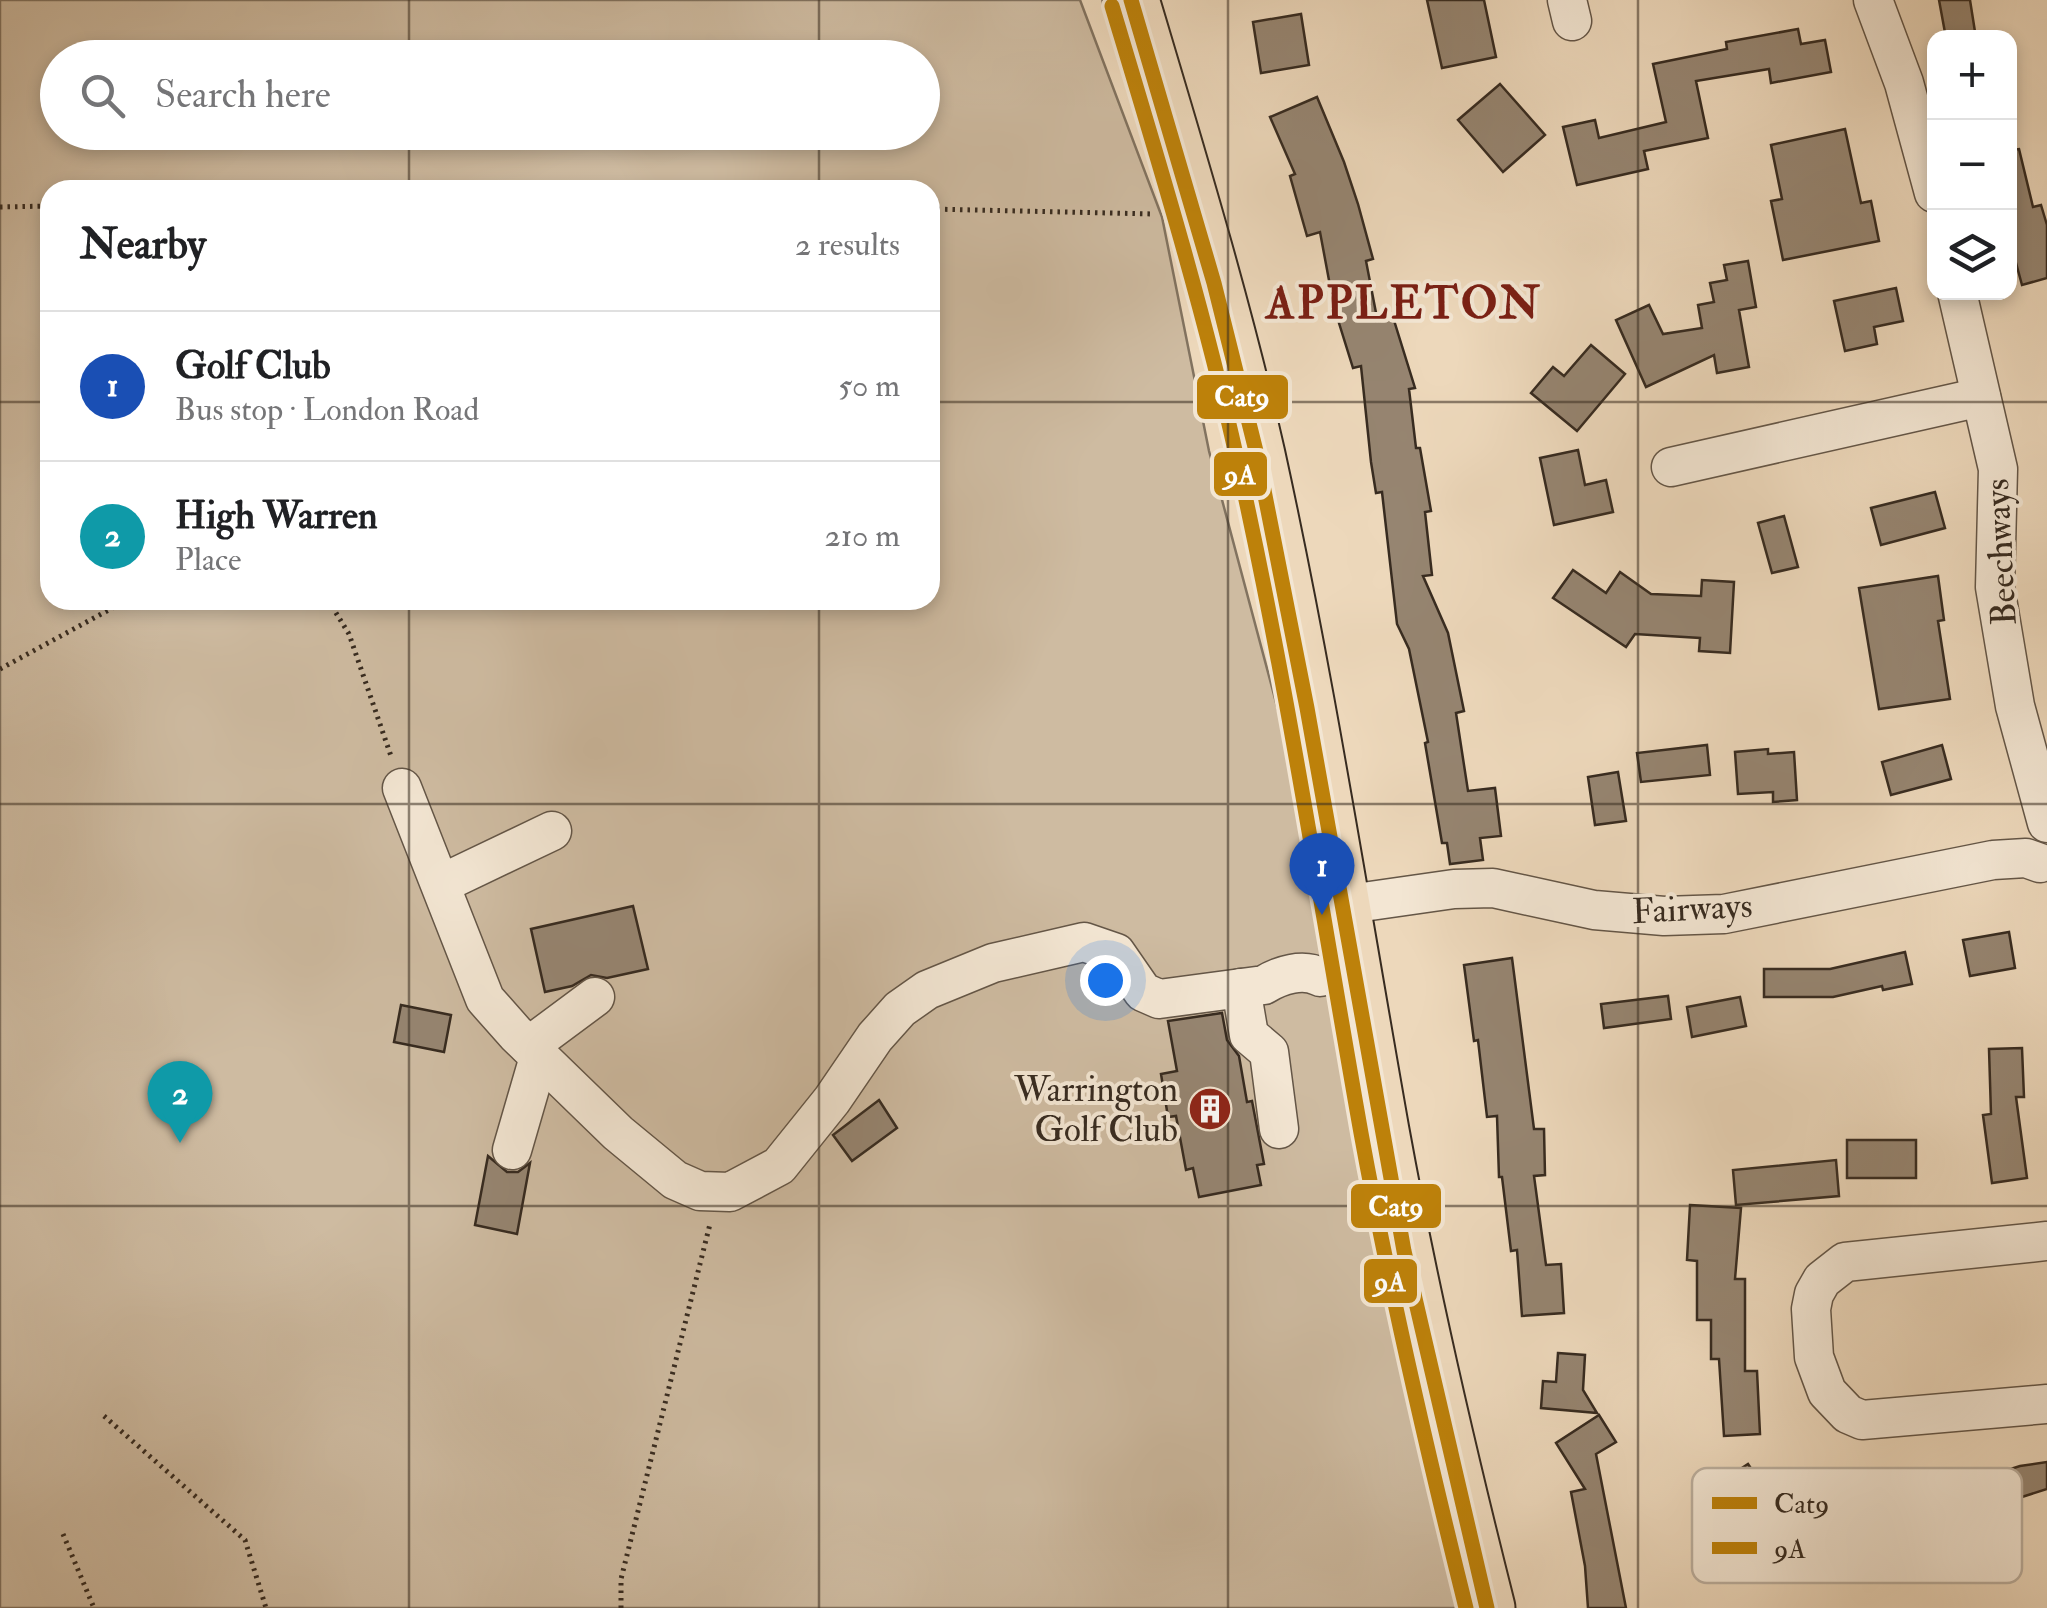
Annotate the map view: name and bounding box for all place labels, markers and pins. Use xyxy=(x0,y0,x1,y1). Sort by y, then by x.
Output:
pin: 1 xyxy=(1290,832,1354,915)
pin: 2 xyxy=(148,1060,212,1143)
place label: Warrington Golf Club xyxy=(1013,1068,1178,1152)
building icon: Warrington Golf Club xyxy=(1187,1086,1233,1132)

